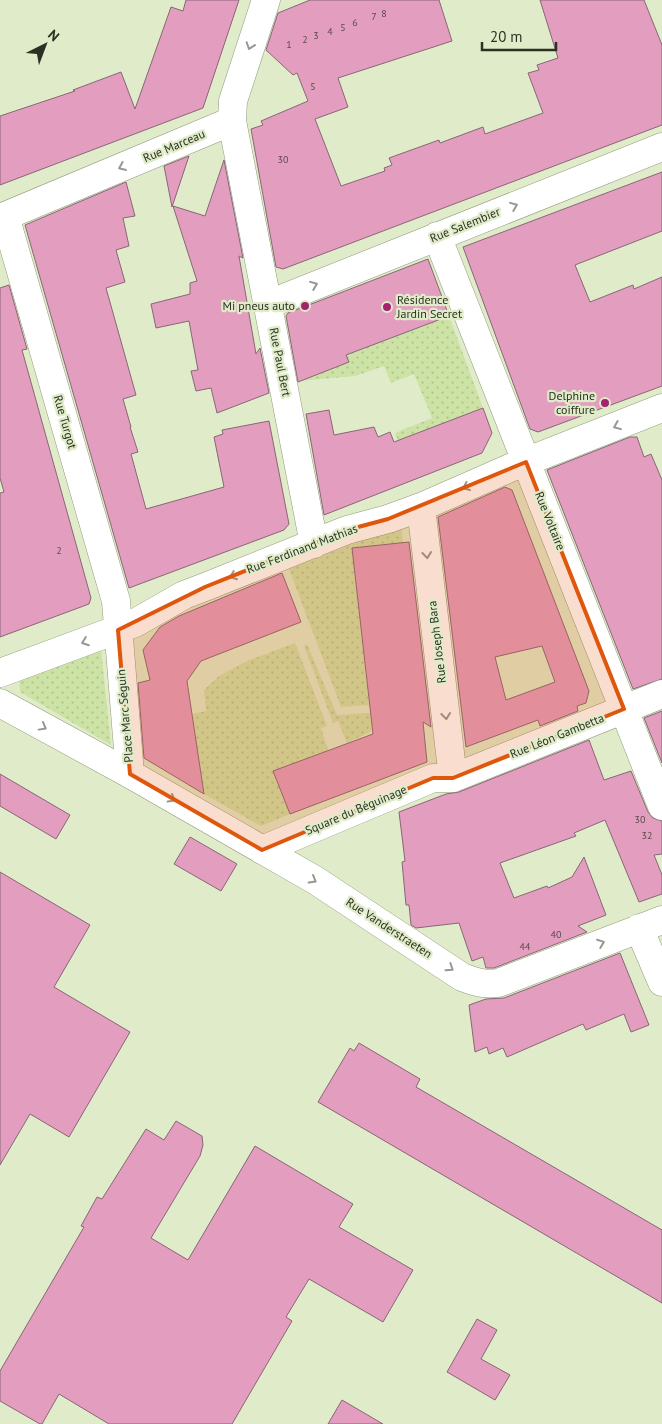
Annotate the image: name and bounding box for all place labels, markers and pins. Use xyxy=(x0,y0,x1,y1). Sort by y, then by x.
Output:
place label: Résidence Jardin Secret xyxy=(396,292,462,321)
place label: Mi pneus auto xyxy=(222,298,295,313)
marker: Mi pneus auto xyxy=(299,300,311,312)
marker: Résidence Jardin Secret xyxy=(381,301,393,313)
place label: Delphine coiffure xyxy=(549,388,595,417)
marker: Delphine coiffure xyxy=(599,397,611,409)

